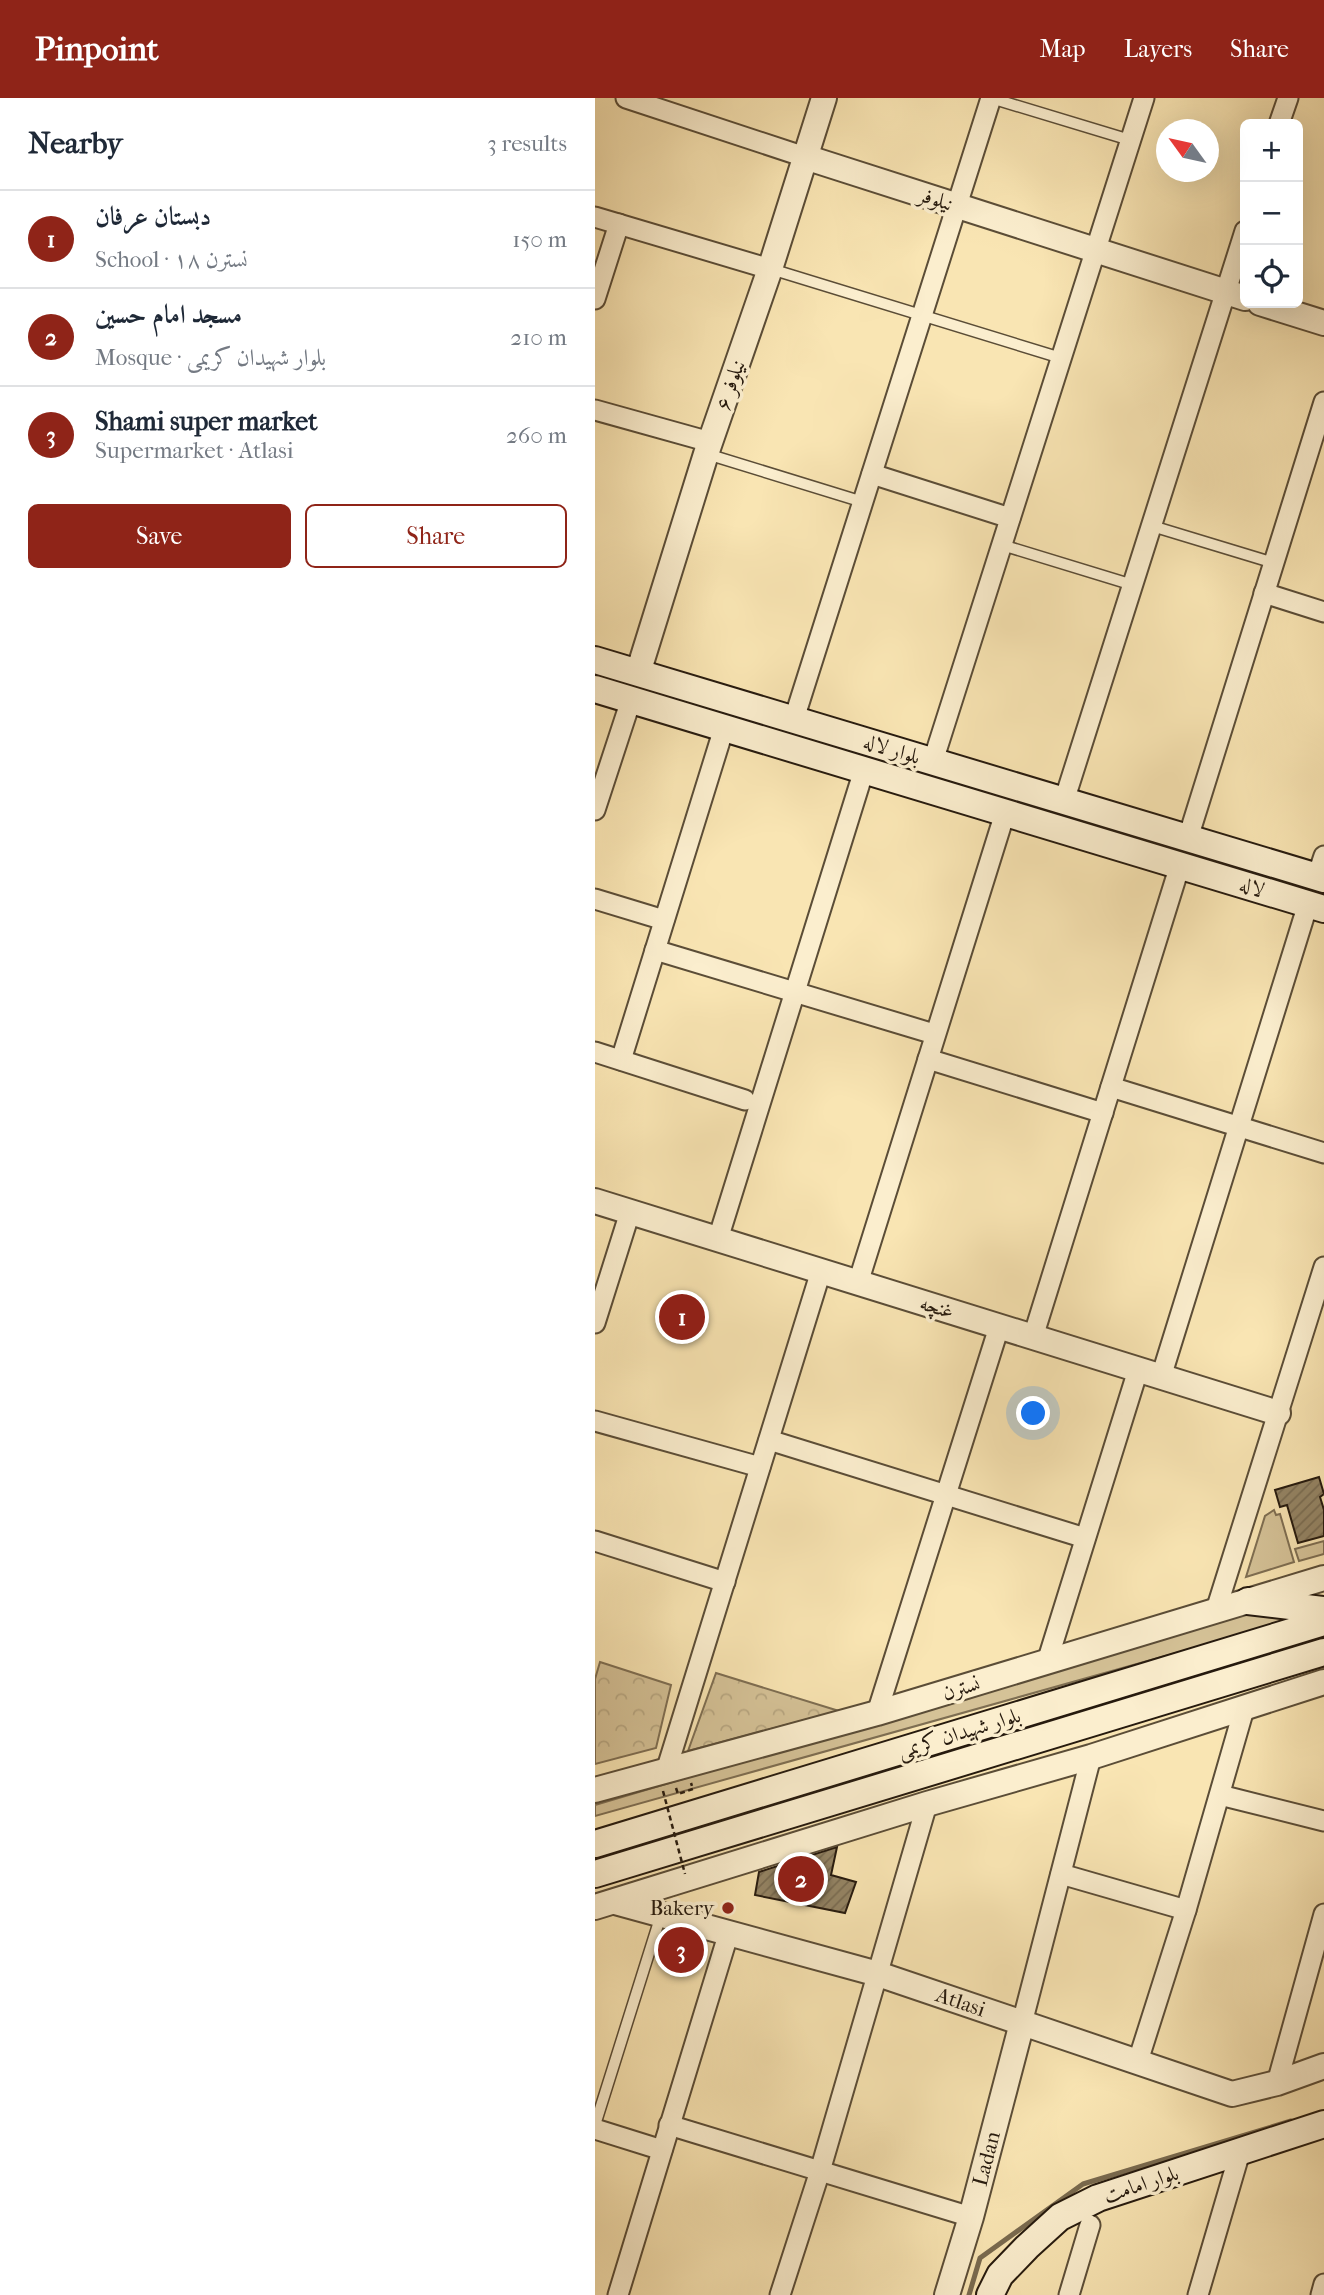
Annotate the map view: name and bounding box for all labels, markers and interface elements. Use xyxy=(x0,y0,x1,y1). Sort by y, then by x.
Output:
text: Pinpoint xyxy=(35,30,159,69)
text: Map xyxy=(1040,35,1086,63)
text: Layers xyxy=(1124,35,1192,63)
text: Share xyxy=(1230,35,1289,63)
north arrow xyxy=(1156,119,1219,182)
map controls xyxy=(1240,119,1303,308)
button: + xyxy=(1240,119,1303,182)
text: Nearby xyxy=(28,126,123,161)
text: 3 results xyxy=(487,130,567,157)
street label: نیلوفر xyxy=(914,182,956,217)
button: − xyxy=(1240,182,1303,245)
text: دبستان عرفان xyxy=(95,201,211,232)
text: 1 xyxy=(47,226,55,253)
text: 150 m xyxy=(512,226,567,253)
button: locate xyxy=(1240,245,1303,308)
text: School · نسترن ۱۸ xyxy=(95,246,248,273)
text: مسجد امام حسین xyxy=(95,299,242,330)
text: 2 xyxy=(45,324,57,351)
text: 210 m xyxy=(510,324,567,351)
text: Mosque · بلوار شهیدان کریمی xyxy=(95,344,326,371)
street label: نیلوفر ۶ xyxy=(710,357,751,414)
text: Shami super market xyxy=(95,406,317,437)
text: 3 xyxy=(46,422,56,449)
text: 260 m xyxy=(506,422,567,449)
text: Supermarket · Atlasi xyxy=(95,437,294,464)
button: Save xyxy=(28,504,291,568)
button: Share xyxy=(305,504,567,568)
street label: بلوار لاله xyxy=(860,729,923,770)
street label: لاله xyxy=(1237,872,1267,902)
pin: 1 xyxy=(659,1291,705,1343)
street label: غنچه xyxy=(916,1291,957,1325)
your location xyxy=(1016,1396,1050,1430)
street label: نسترن xyxy=(939,1671,983,1705)
street label: بلوار شهیدان کریمی xyxy=(895,1703,1024,1765)
pin: 2 xyxy=(778,1853,824,1905)
place label: Bakery xyxy=(650,1896,715,1920)
marker: Bakery xyxy=(720,1900,736,1916)
pin: 3 xyxy=(658,1924,704,1976)
street label: Atlasi xyxy=(932,1982,988,2022)
street label: Ladan xyxy=(968,2129,1005,2189)
street label: بلوار امامت xyxy=(1100,2161,1182,2208)

